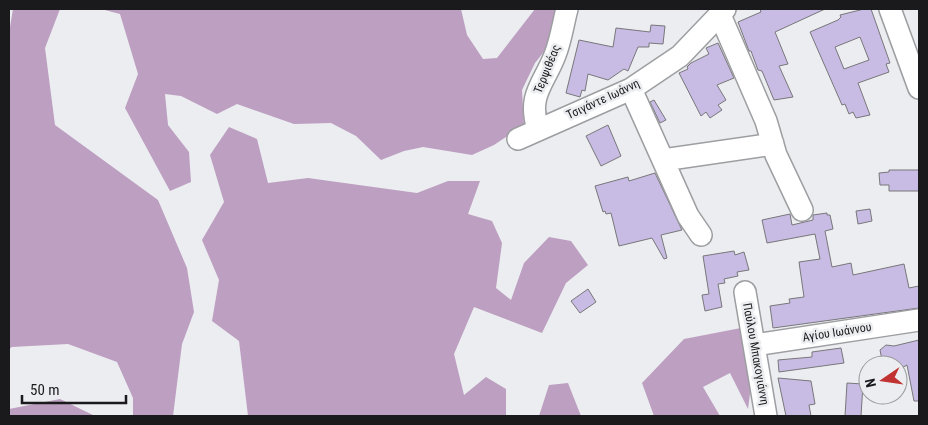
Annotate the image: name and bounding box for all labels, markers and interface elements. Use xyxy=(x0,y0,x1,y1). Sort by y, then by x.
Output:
street label: Τερψιθέας xyxy=(531,42,563,95)
street label: Τσιγάντε Ιωάννη xyxy=(564,76,642,122)
street label: Παύλου Μπακογιάννη xyxy=(740,302,772,406)
street label: Αγίου Ιωάννου xyxy=(802,320,873,344)
north arrow xyxy=(858,355,908,405)
scale bar xyxy=(22,372,126,404)
text: N xyxy=(862,377,879,389)
text: 50 m xyxy=(30,381,60,399)

